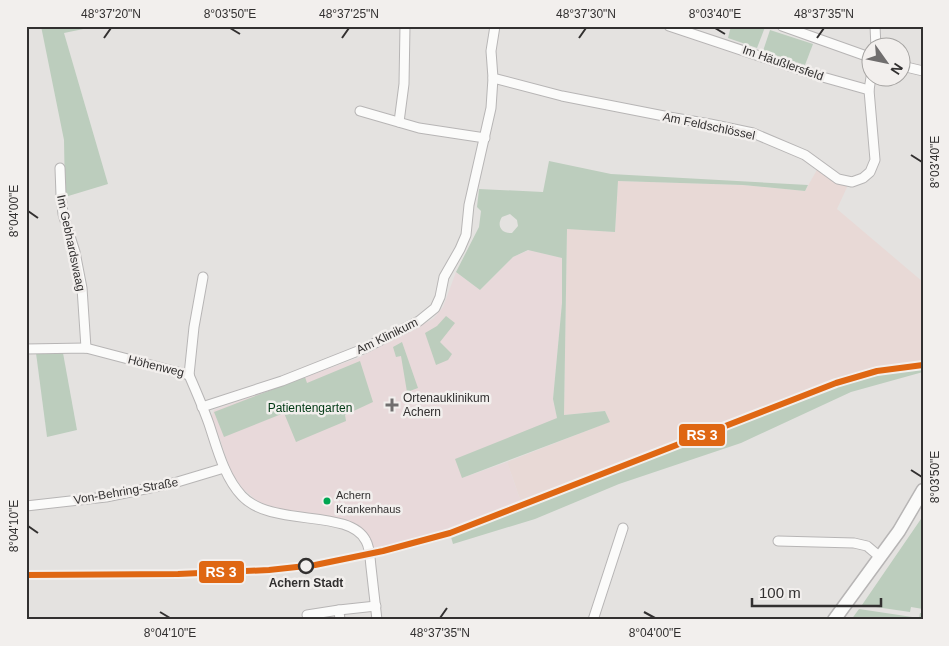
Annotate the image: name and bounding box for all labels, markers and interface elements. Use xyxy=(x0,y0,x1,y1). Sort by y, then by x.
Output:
text: 48°37'20"N xyxy=(81,7,141,21)
text: 8°03'50"E xyxy=(204,7,256,21)
text: 48°37'25"N xyxy=(319,7,379,21)
text: 48°37'30"N xyxy=(556,7,616,21)
text: 8°03'40"E xyxy=(689,7,741,21)
text: 48°37'35"N xyxy=(794,7,854,21)
north arrow xyxy=(862,38,912,88)
street label: Im Häußlersfeld xyxy=(741,43,825,83)
text: N xyxy=(887,60,906,78)
street label: Am Feldschlössel xyxy=(662,109,756,143)
text: 8°03'40"E xyxy=(928,136,942,188)
text: 8°04'00"E xyxy=(7,185,21,237)
street label: Im Gebhardswaag xyxy=(54,194,88,292)
street label: Am Klinikum xyxy=(354,315,420,357)
street label: Höhenweg xyxy=(126,352,186,380)
place label: Ortenauklinikum Achern xyxy=(403,391,490,419)
marker: Ortenauklinikum Achern xyxy=(385,398,399,412)
park label: Patientengarten xyxy=(268,401,352,415)
line badge: RS 3 xyxy=(678,423,726,447)
text: RS 3 xyxy=(686,427,718,443)
text: 8°03'50"E xyxy=(928,451,942,503)
street label: Von-Behring-Straße xyxy=(73,475,180,507)
place label: Achern Krankenhaus xyxy=(336,489,401,515)
marker: Achern Krankenhaus xyxy=(322,496,332,506)
text: 8°04'10"E xyxy=(7,500,21,552)
marker: Achern Stadt xyxy=(298,558,314,574)
line badge: RS 3 xyxy=(198,560,245,584)
text: RS 3 xyxy=(205,564,237,580)
place label: Achern Stadt xyxy=(269,576,343,590)
scale bar xyxy=(752,576,880,608)
text: 100 m xyxy=(759,584,801,601)
text: 8°04'10"E xyxy=(144,626,196,640)
text: 48°37'35"N xyxy=(410,626,470,640)
text: 8°04'00"E xyxy=(629,626,681,640)

